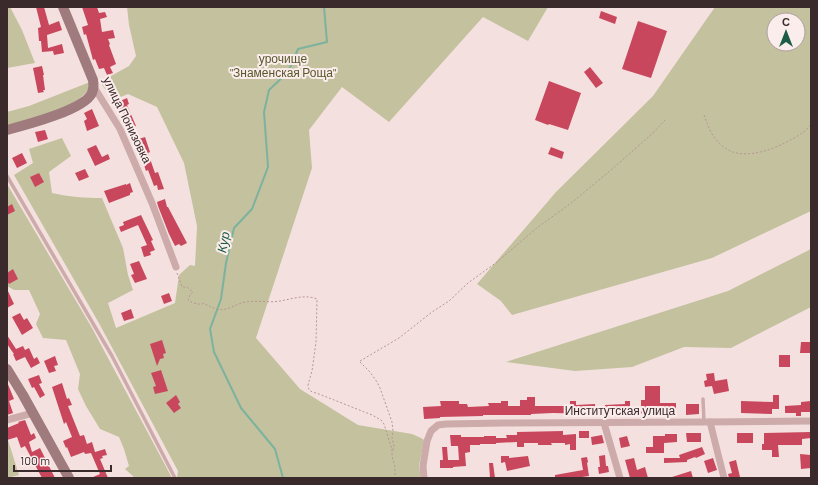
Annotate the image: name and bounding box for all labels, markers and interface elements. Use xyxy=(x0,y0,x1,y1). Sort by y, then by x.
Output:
north arrow xyxy=(766,12,806,52)
text: С xyxy=(782,15,790,28)
park label: урочище "Знаменская Роща" xyxy=(230,51,336,80)
street label: улица Понизовка xyxy=(100,74,155,166)
water label: Кур xyxy=(213,230,233,254)
street label: Институтская улица xyxy=(565,403,676,418)
scale bar xyxy=(14,447,111,473)
text: 100 m xyxy=(20,453,50,467)

